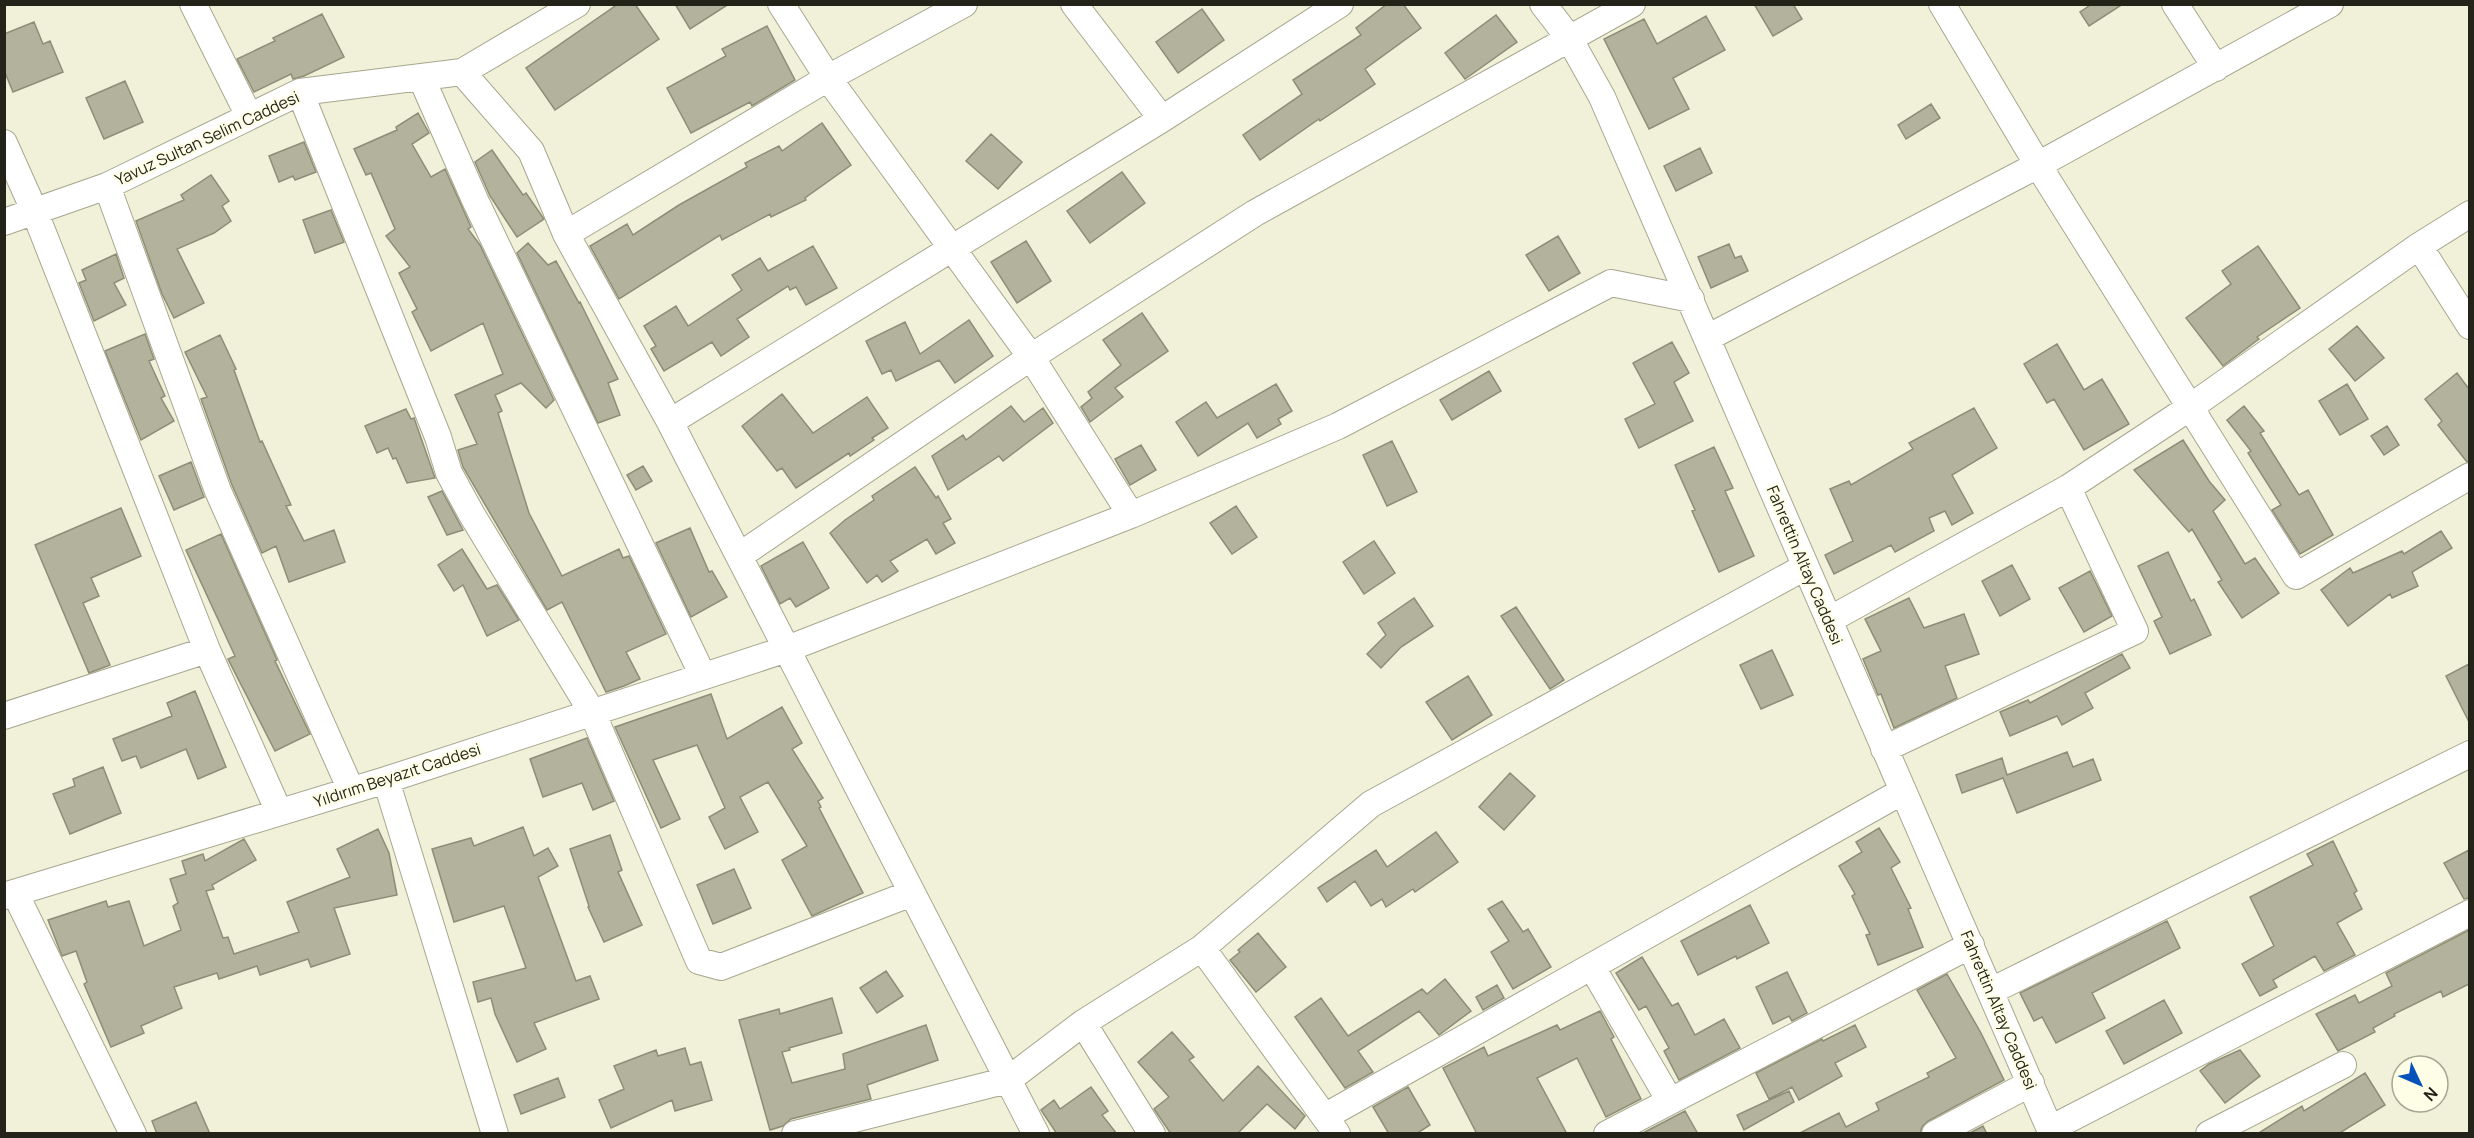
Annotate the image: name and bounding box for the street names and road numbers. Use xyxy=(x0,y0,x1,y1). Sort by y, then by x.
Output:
street label: Yavuz Sultan Selim Caddesi xyxy=(111,86,303,190)
street label: Fahrettin Altay Caddesi xyxy=(1762,482,1848,648)
street label: Yıldırım Beyazıt Caddesi xyxy=(311,738,483,812)
street label: Fahrettin Altay Caddesi xyxy=(1956,927,2042,1093)

